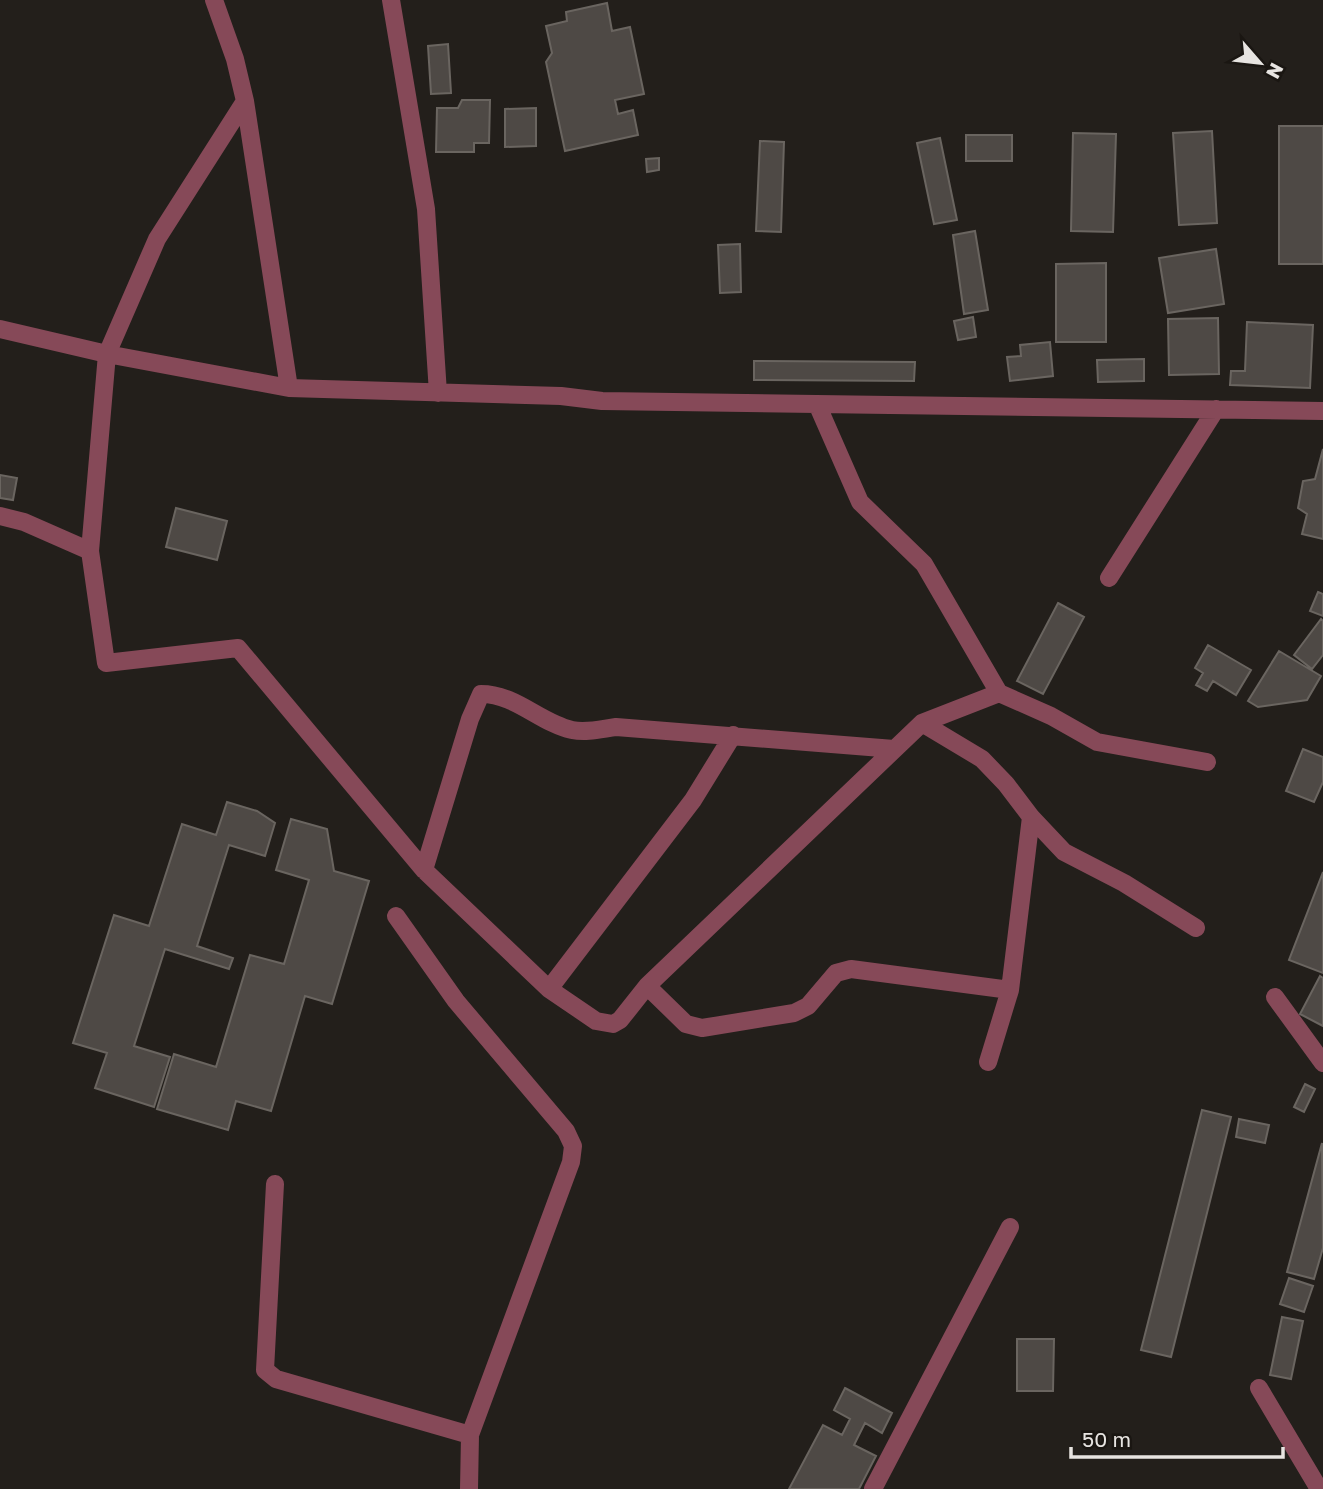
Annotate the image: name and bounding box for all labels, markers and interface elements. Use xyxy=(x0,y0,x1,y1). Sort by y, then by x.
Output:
north arrow xyxy=(1225,28,1295,98)
text: N xyxy=(1262,59,1289,83)
scale bar xyxy=(1071,1416,1283,1460)
text: 50 m xyxy=(1082,1426,1131,1452)

